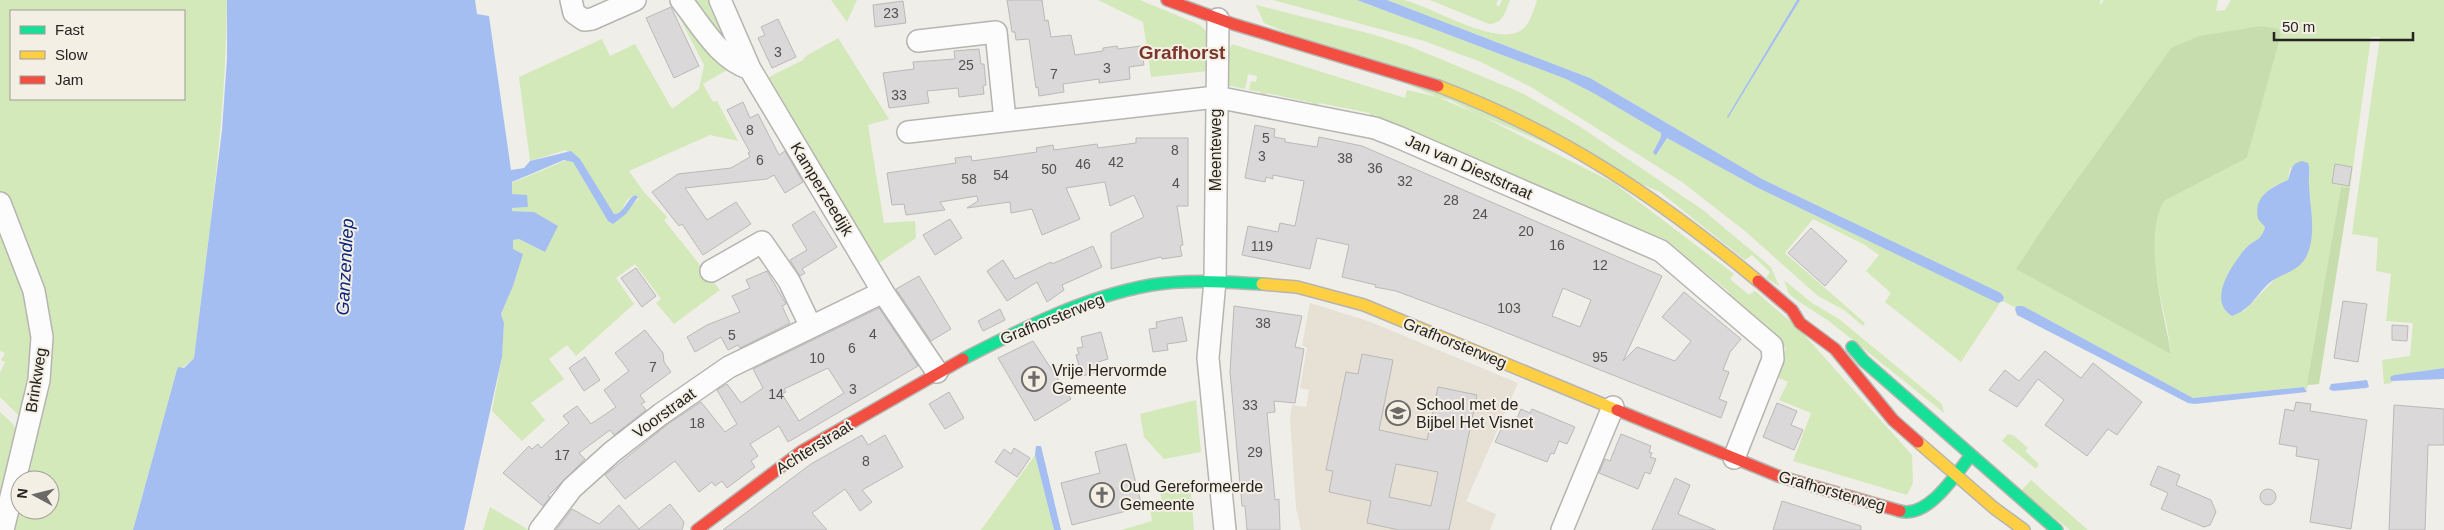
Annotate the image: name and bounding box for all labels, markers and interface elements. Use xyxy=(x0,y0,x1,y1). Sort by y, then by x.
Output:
house number: 23 xyxy=(883,5,899,21)
legend xyxy=(10,10,185,100)
scale bar xyxy=(2274,10,2413,42)
text: 50 m xyxy=(2282,18,2315,35)
text: Fast xyxy=(55,21,85,38)
district label: Grafhorst xyxy=(1139,42,1226,63)
house number: 3 xyxy=(774,44,782,60)
text: Slow xyxy=(55,46,88,63)
house number: 25 xyxy=(958,57,974,73)
house number: 3 xyxy=(1103,60,1111,76)
house number: 7 xyxy=(1050,66,1058,82)
text: Jam xyxy=(55,71,83,88)
house number: 33 xyxy=(891,87,907,103)
street label: Meenteweg xyxy=(1207,109,1224,191)
house number: 8 xyxy=(746,122,754,138)
house number: 5 xyxy=(1262,130,1270,146)
street label: Jan van Dieststraat xyxy=(1403,131,1536,203)
street label: Kamperzeedijk xyxy=(787,139,857,240)
house number: 8 xyxy=(1171,142,1179,158)
house number: 3 xyxy=(1258,148,1266,164)
house number: 38 xyxy=(1337,150,1353,166)
house number: 6 xyxy=(756,152,764,168)
house number: 42 xyxy=(1108,154,1124,170)
house number: 46 xyxy=(1075,156,1091,172)
house number: 36 xyxy=(1367,160,1383,176)
house number: 50 xyxy=(1041,161,1057,177)
house number: 54 xyxy=(993,167,1009,183)
house number: 58 xyxy=(961,171,977,187)
house number: 32 xyxy=(1397,173,1413,189)
house number: 4 xyxy=(1172,175,1180,191)
house number: 28 xyxy=(1443,192,1459,208)
house number: 24 xyxy=(1472,206,1488,222)
water label: Ganzendiep xyxy=(332,218,358,316)
house number: 20 xyxy=(1518,223,1534,239)
house number: 16 xyxy=(1549,237,1565,253)
house number: 119 xyxy=(1251,238,1273,254)
house number: 12 xyxy=(1592,257,1608,273)
street label: Grafhorsterweg xyxy=(998,290,1106,348)
house number: 103 xyxy=(1497,300,1521,316)
street label: Grafhorsterweg xyxy=(1401,314,1509,372)
house number: 38 xyxy=(1255,315,1271,331)
house number: 4 xyxy=(869,326,877,342)
house number: 5 xyxy=(728,327,736,343)
house number: 6 xyxy=(848,340,856,356)
street label: Brinkweg xyxy=(22,346,50,414)
house number: 95 xyxy=(1592,349,1608,365)
house number: 10 xyxy=(809,350,825,366)
house number: 7 xyxy=(649,359,657,375)
place label: Vrije Hervormde Gemeente xyxy=(1052,362,1167,397)
church icon: Vrije Hervormde Gemeente xyxy=(1021,366,1047,392)
house number: 3 xyxy=(849,381,857,397)
street label: Voorstraat xyxy=(629,384,699,441)
house number: 14 xyxy=(768,386,784,402)
place label: School met de Bijbel Het Visnet xyxy=(1416,396,1534,431)
house number: 33 xyxy=(1242,397,1258,413)
school or university icon: School met de Bijbel Het Visnet xyxy=(1385,400,1411,426)
house number: 18 xyxy=(689,415,705,431)
street label: Achterstraat xyxy=(773,417,856,477)
house number: 29 xyxy=(1247,444,1263,460)
house number: 17 xyxy=(554,447,570,463)
house number: 8 xyxy=(862,453,870,469)
street label: Grafhorsterweg xyxy=(1777,468,1887,514)
north arrow xyxy=(10,470,60,520)
place label: Oud Gereformeerde Gemeente xyxy=(1120,478,1263,513)
church icon: Oud Gereformeerde Gemeente xyxy=(1089,482,1115,508)
text: N xyxy=(14,487,31,499)

